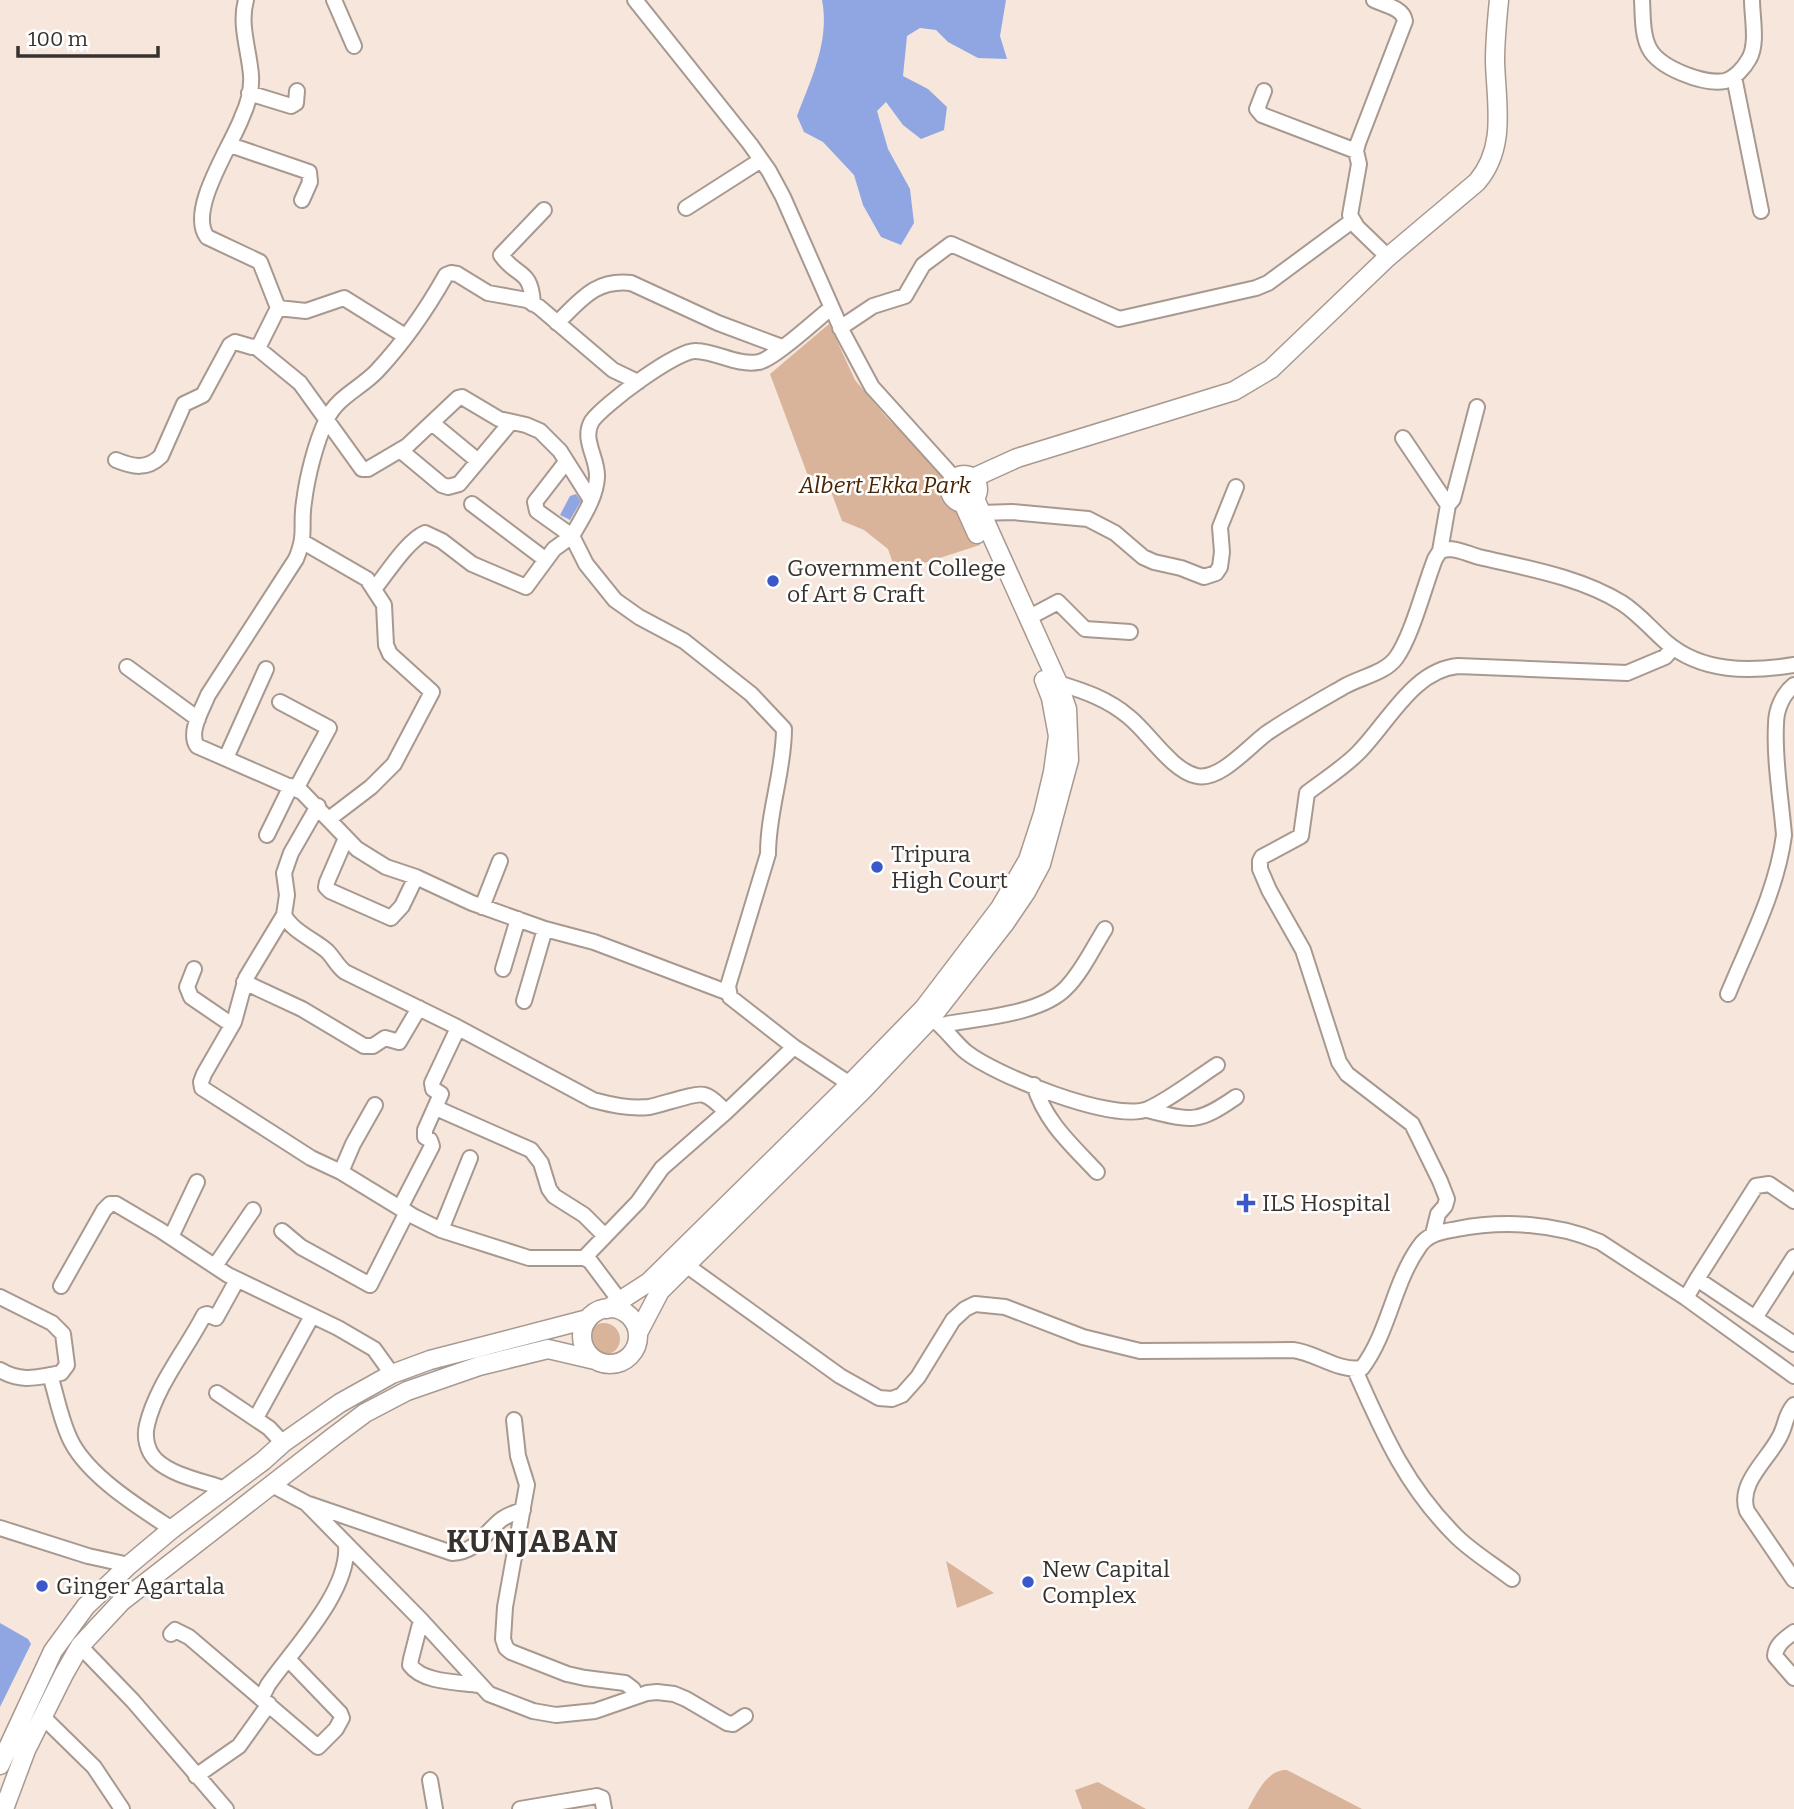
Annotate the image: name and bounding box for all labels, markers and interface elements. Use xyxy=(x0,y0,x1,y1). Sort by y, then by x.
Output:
scale bar xyxy=(18,14,158,58)
text: 100 m xyxy=(28,26,88,52)
park label: Albert Ekka Park xyxy=(798,471,971,499)
place label: Government College of Art & Craft xyxy=(787,554,1006,608)
marker: Government College of Art & Craft xyxy=(765,573,781,589)
place label: Tripura High Court xyxy=(891,840,1008,894)
marker: Tripura High Court xyxy=(869,859,885,875)
place label: ILS Hospital xyxy=(1262,1189,1391,1217)
marker: ILS Hospital xyxy=(1236,1193,1256,1213)
district label: KUNJABAN xyxy=(446,1524,620,1560)
place label: New Capital Complex xyxy=(1042,1555,1170,1609)
place label: Ginger Agartala xyxy=(56,1572,225,1600)
marker: New Capital Complex xyxy=(1020,1574,1036,1590)
marker: Ginger Agartala xyxy=(34,1578,50,1594)

